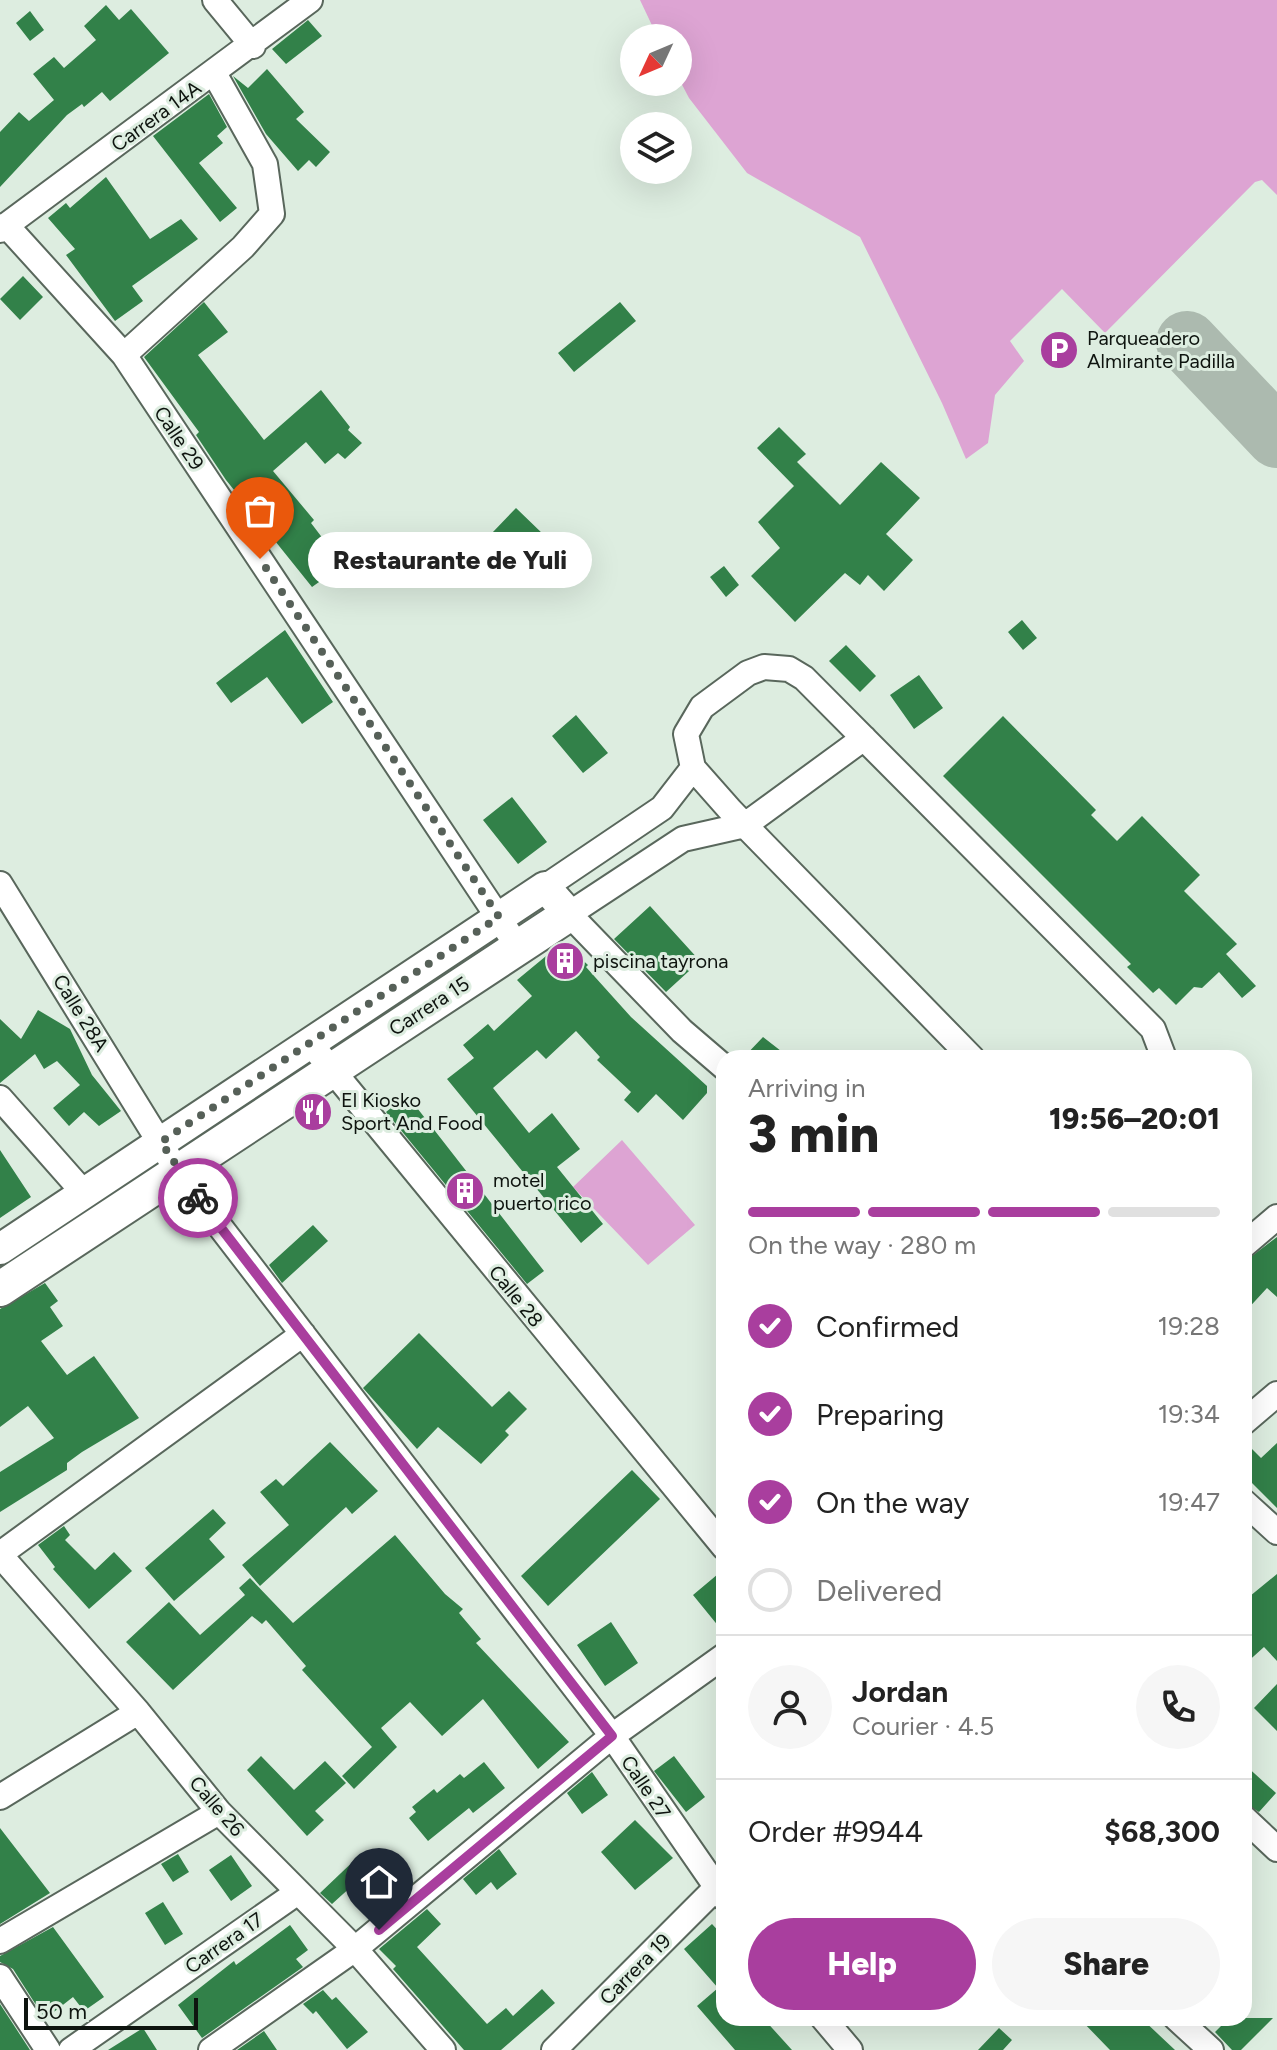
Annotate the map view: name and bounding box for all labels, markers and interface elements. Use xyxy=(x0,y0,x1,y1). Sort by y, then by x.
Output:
north arrow xyxy=(620,24,692,96)
map controls xyxy=(620,24,692,184)
street label: Carrera 14A xyxy=(106,75,206,157)
button: layers xyxy=(620,112,692,184)
place label: Parqueadero Almirante Padilla xyxy=(1087,326,1235,373)
parking icon: Parqueadero Almirante Padilla xyxy=(1038,329,1080,371)
street label: Calle 29 xyxy=(149,402,209,474)
pin xyxy=(226,477,294,559)
icon: bag xyxy=(238,489,282,533)
callout: Restaurante de Yuli xyxy=(308,531,592,587)
text: Restaurante de Yuli xyxy=(333,544,567,576)
building icon: piscina tayrona xyxy=(544,940,586,982)
place label: piscina tayrona xyxy=(593,949,728,973)
street label: Calle 28A xyxy=(48,970,114,1056)
street label: Carrera 15 xyxy=(384,971,474,1041)
text: Arriving in xyxy=(748,1072,866,1104)
place label: El Kiosko Sport And Food xyxy=(341,1088,483,1135)
restaurant icon: El Kiosko Sport And Food xyxy=(292,1091,334,1133)
text: 19:56–20:01 xyxy=(1049,1100,1220,1137)
text: 3 min xyxy=(748,1103,879,1165)
courier xyxy=(158,1158,238,1238)
place label: motel puerto rico xyxy=(493,1168,592,1215)
building icon: motel puerto rico xyxy=(444,1170,486,1212)
icon: bike xyxy=(176,1176,220,1220)
text: On the way · 280 m xyxy=(748,1229,976,1261)
street label: Calle 28 xyxy=(484,1260,548,1332)
icon: check xyxy=(748,1304,792,1348)
text: Confirmed xyxy=(816,1308,959,1345)
text: 19:28 xyxy=(1157,1310,1220,1342)
icon: check xyxy=(748,1392,792,1436)
text: Preparing xyxy=(816,1396,944,1433)
text: 19:34 xyxy=(1158,1398,1220,1430)
icon: check xyxy=(748,1480,792,1524)
text: On the way xyxy=(816,1484,969,1521)
text: 19:47 xyxy=(1158,1486,1220,1518)
text: Delivered xyxy=(816,1572,942,1609)
button: person xyxy=(748,1665,832,1749)
button: phone xyxy=(1136,1665,1220,1749)
text: Jordan xyxy=(852,1673,948,1710)
text: Courier · 4.5 xyxy=(852,1710,994,1742)
street label: Calle 27 xyxy=(616,1751,676,1823)
street label: Calle 26 xyxy=(184,1771,250,1841)
text: Order #9944 xyxy=(748,1813,923,1850)
text: $68,300 xyxy=(1104,1813,1220,1850)
pin xyxy=(345,1848,413,1930)
icon: home xyxy=(357,1860,401,1904)
street label: Carrera 17 xyxy=(180,1907,268,1979)
button: Help xyxy=(748,1918,976,2010)
button: Share xyxy=(992,1918,1220,2010)
street label: Carrera 19 xyxy=(595,1929,675,2009)
scale bar xyxy=(24,1994,198,2030)
text: 50 m xyxy=(36,1998,87,2025)

